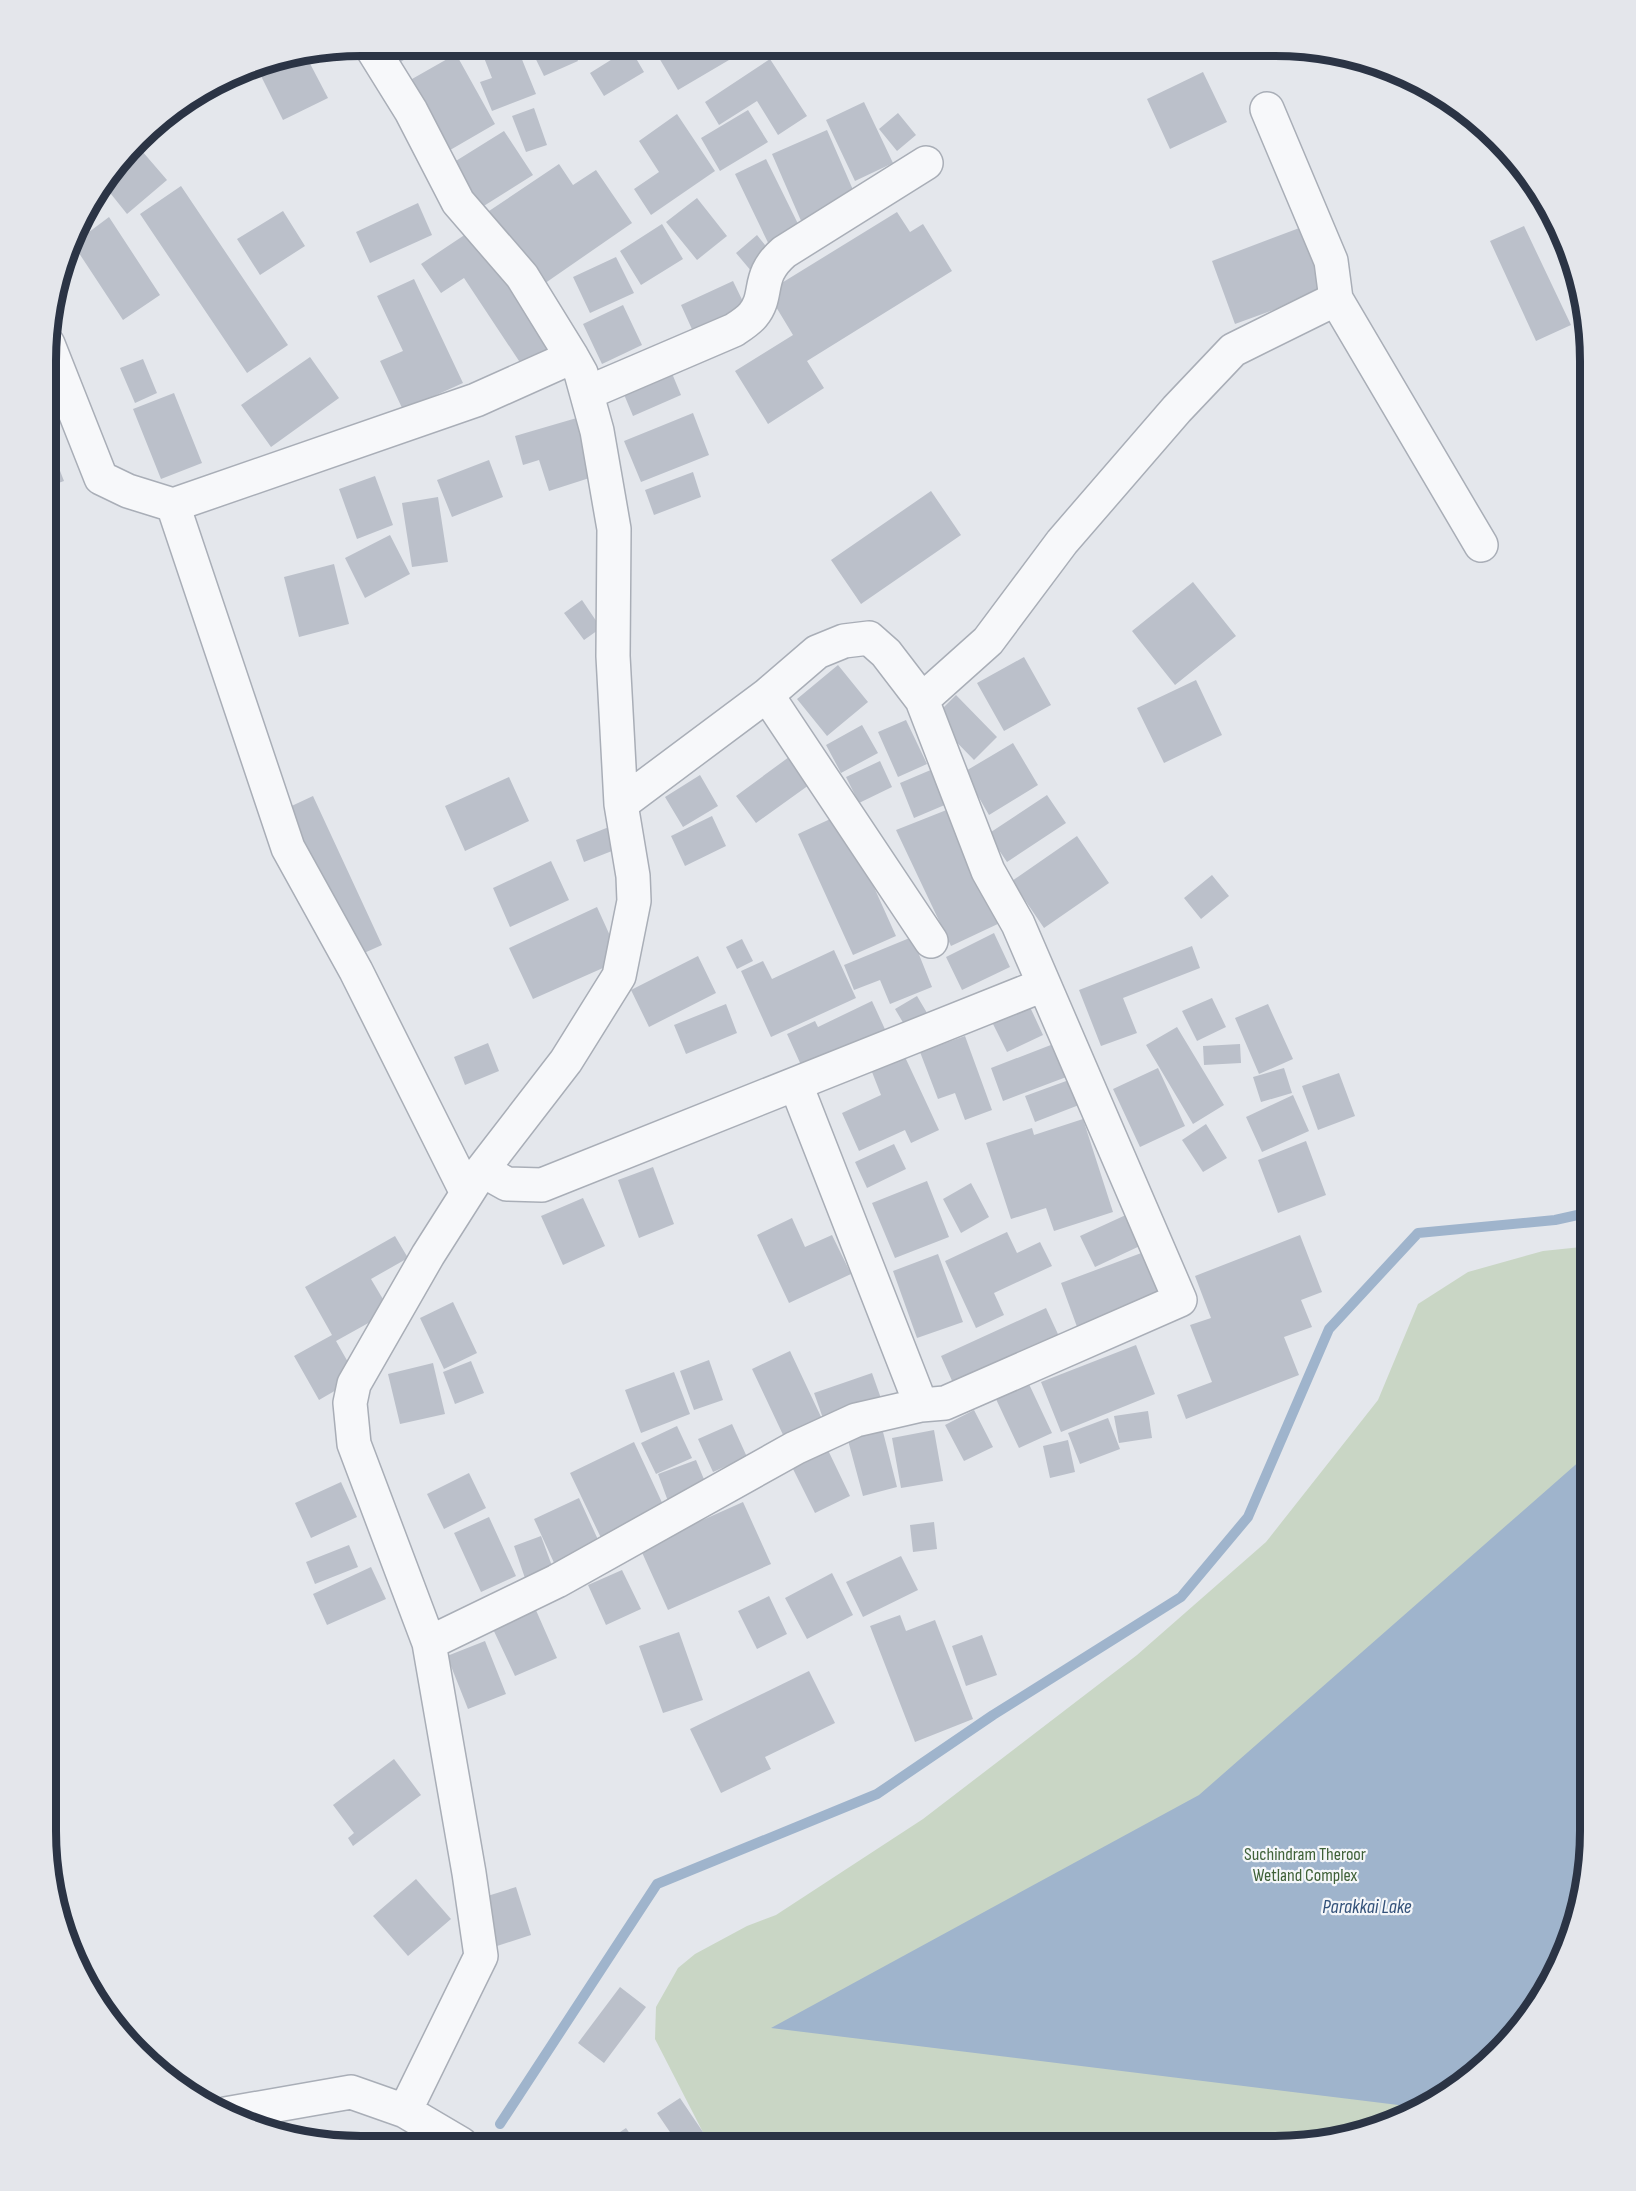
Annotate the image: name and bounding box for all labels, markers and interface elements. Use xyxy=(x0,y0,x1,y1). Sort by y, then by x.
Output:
park label: Suchindram Theroor Wetland Complex xyxy=(1244,1844,1366,1886)
water label: Parakkai Lake xyxy=(1322,1895,1412,1919)

